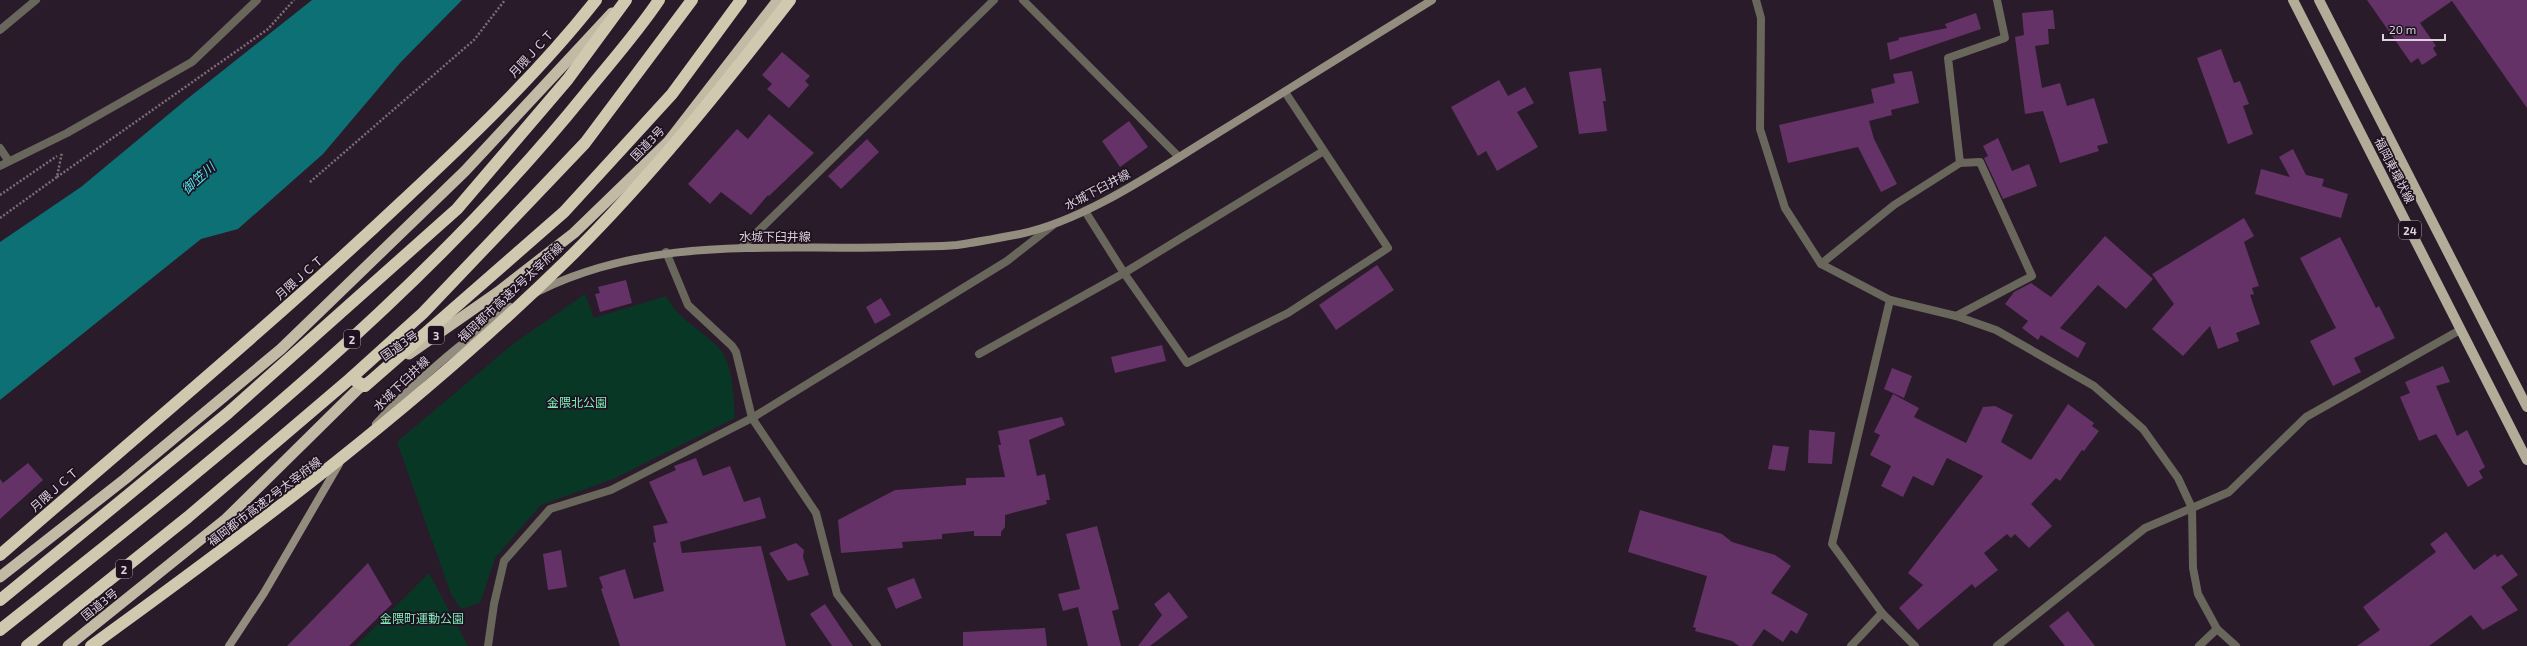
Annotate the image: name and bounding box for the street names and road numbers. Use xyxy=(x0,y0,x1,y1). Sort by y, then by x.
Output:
street label: 月隈ＪＣＴ xyxy=(505,26,557,80)
street label: 国道3号 xyxy=(627,123,667,163)
street label: 福岡東環状線 xyxy=(2372,135,2418,205)
street label: 水城下臼井線 xyxy=(1062,166,1132,212)
road number: 24 xyxy=(2399,221,2421,239)
street label: 水城下臼井線 xyxy=(739,229,811,243)
street label: 福岡都市高速2号太宰府線 xyxy=(454,240,566,344)
street label: 月隈ＪＣＴ xyxy=(272,252,326,302)
road number: 3 xyxy=(428,326,444,344)
street label: 国道3号 xyxy=(378,327,420,363)
road number: 2 xyxy=(344,330,360,348)
street label: 水城下臼井線 xyxy=(370,353,432,413)
street label: 福岡都市高速2号太宰府線 xyxy=(204,454,324,548)
street label: 月隈ＪＣＴ xyxy=(27,464,81,514)
road number: 2 xyxy=(116,560,132,578)
street label: 国道3号 xyxy=(78,585,120,623)

